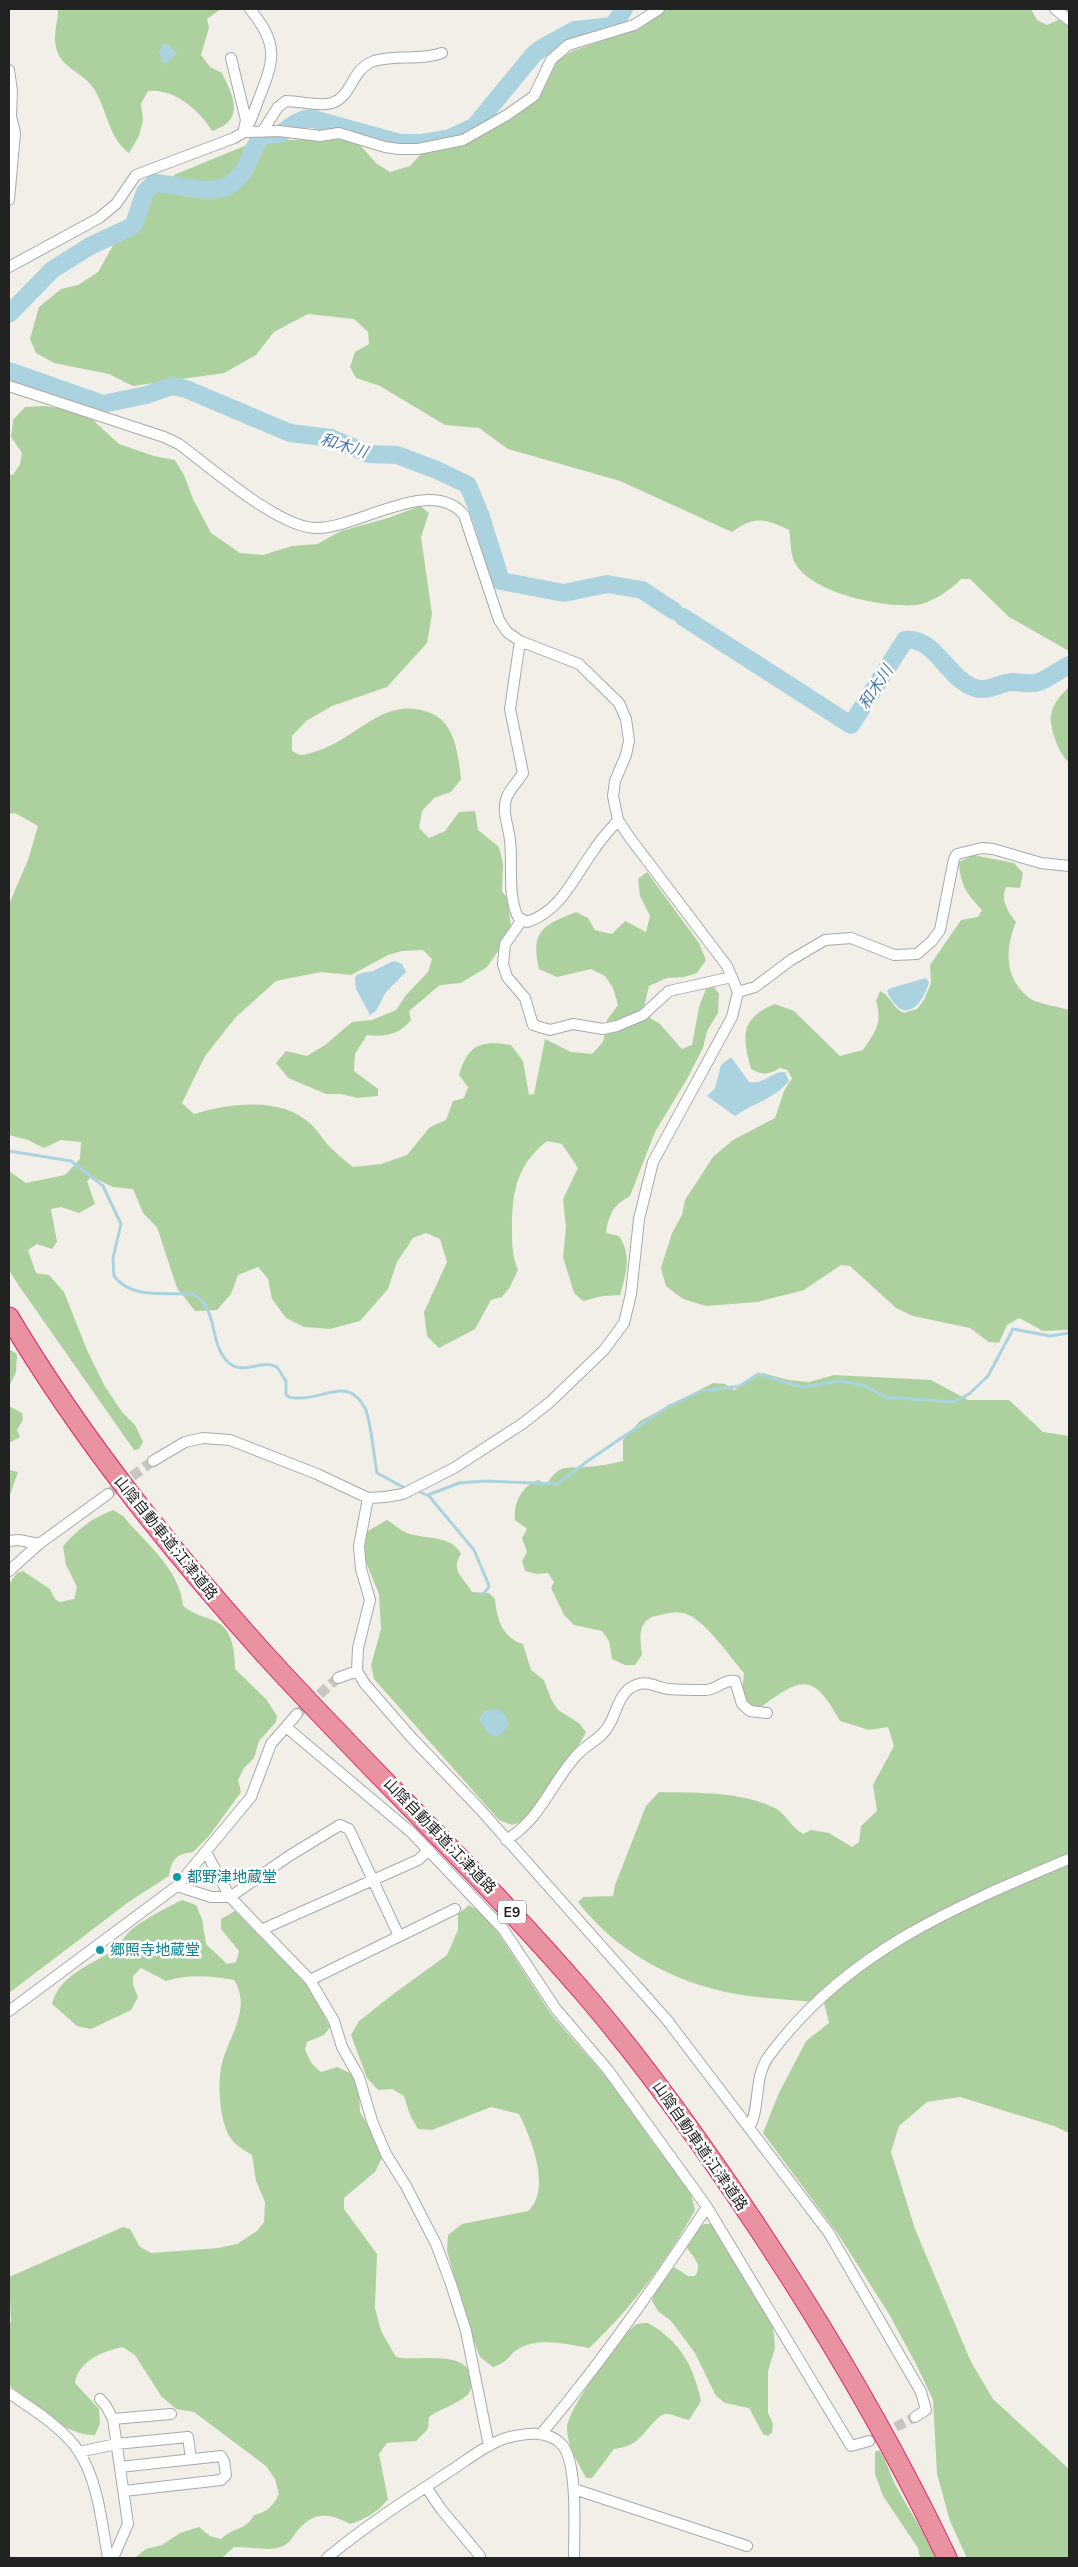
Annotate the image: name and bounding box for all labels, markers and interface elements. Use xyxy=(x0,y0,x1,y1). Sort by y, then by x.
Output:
water label: 和木川 xyxy=(318,428,372,464)
water label: 和木川 xyxy=(854,660,899,714)
street label: 山陰自動車道;江津道路 xyxy=(110,1472,222,1604)
street label: 山陰自動車道;江津道路 xyxy=(380,1774,500,1898)
place label: 都野津地蔵堂 xyxy=(187,1867,277,1887)
marker: 都野津地蔵堂 xyxy=(171,1871,183,1883)
road number: E9 xyxy=(498,1900,526,1924)
place label: 郷照寺地蔵堂 xyxy=(110,1940,200,1960)
marker: 郷照寺地蔵堂 xyxy=(94,1944,106,1956)
street label: 山陰自動車道;江津道路 xyxy=(648,2077,752,2215)

